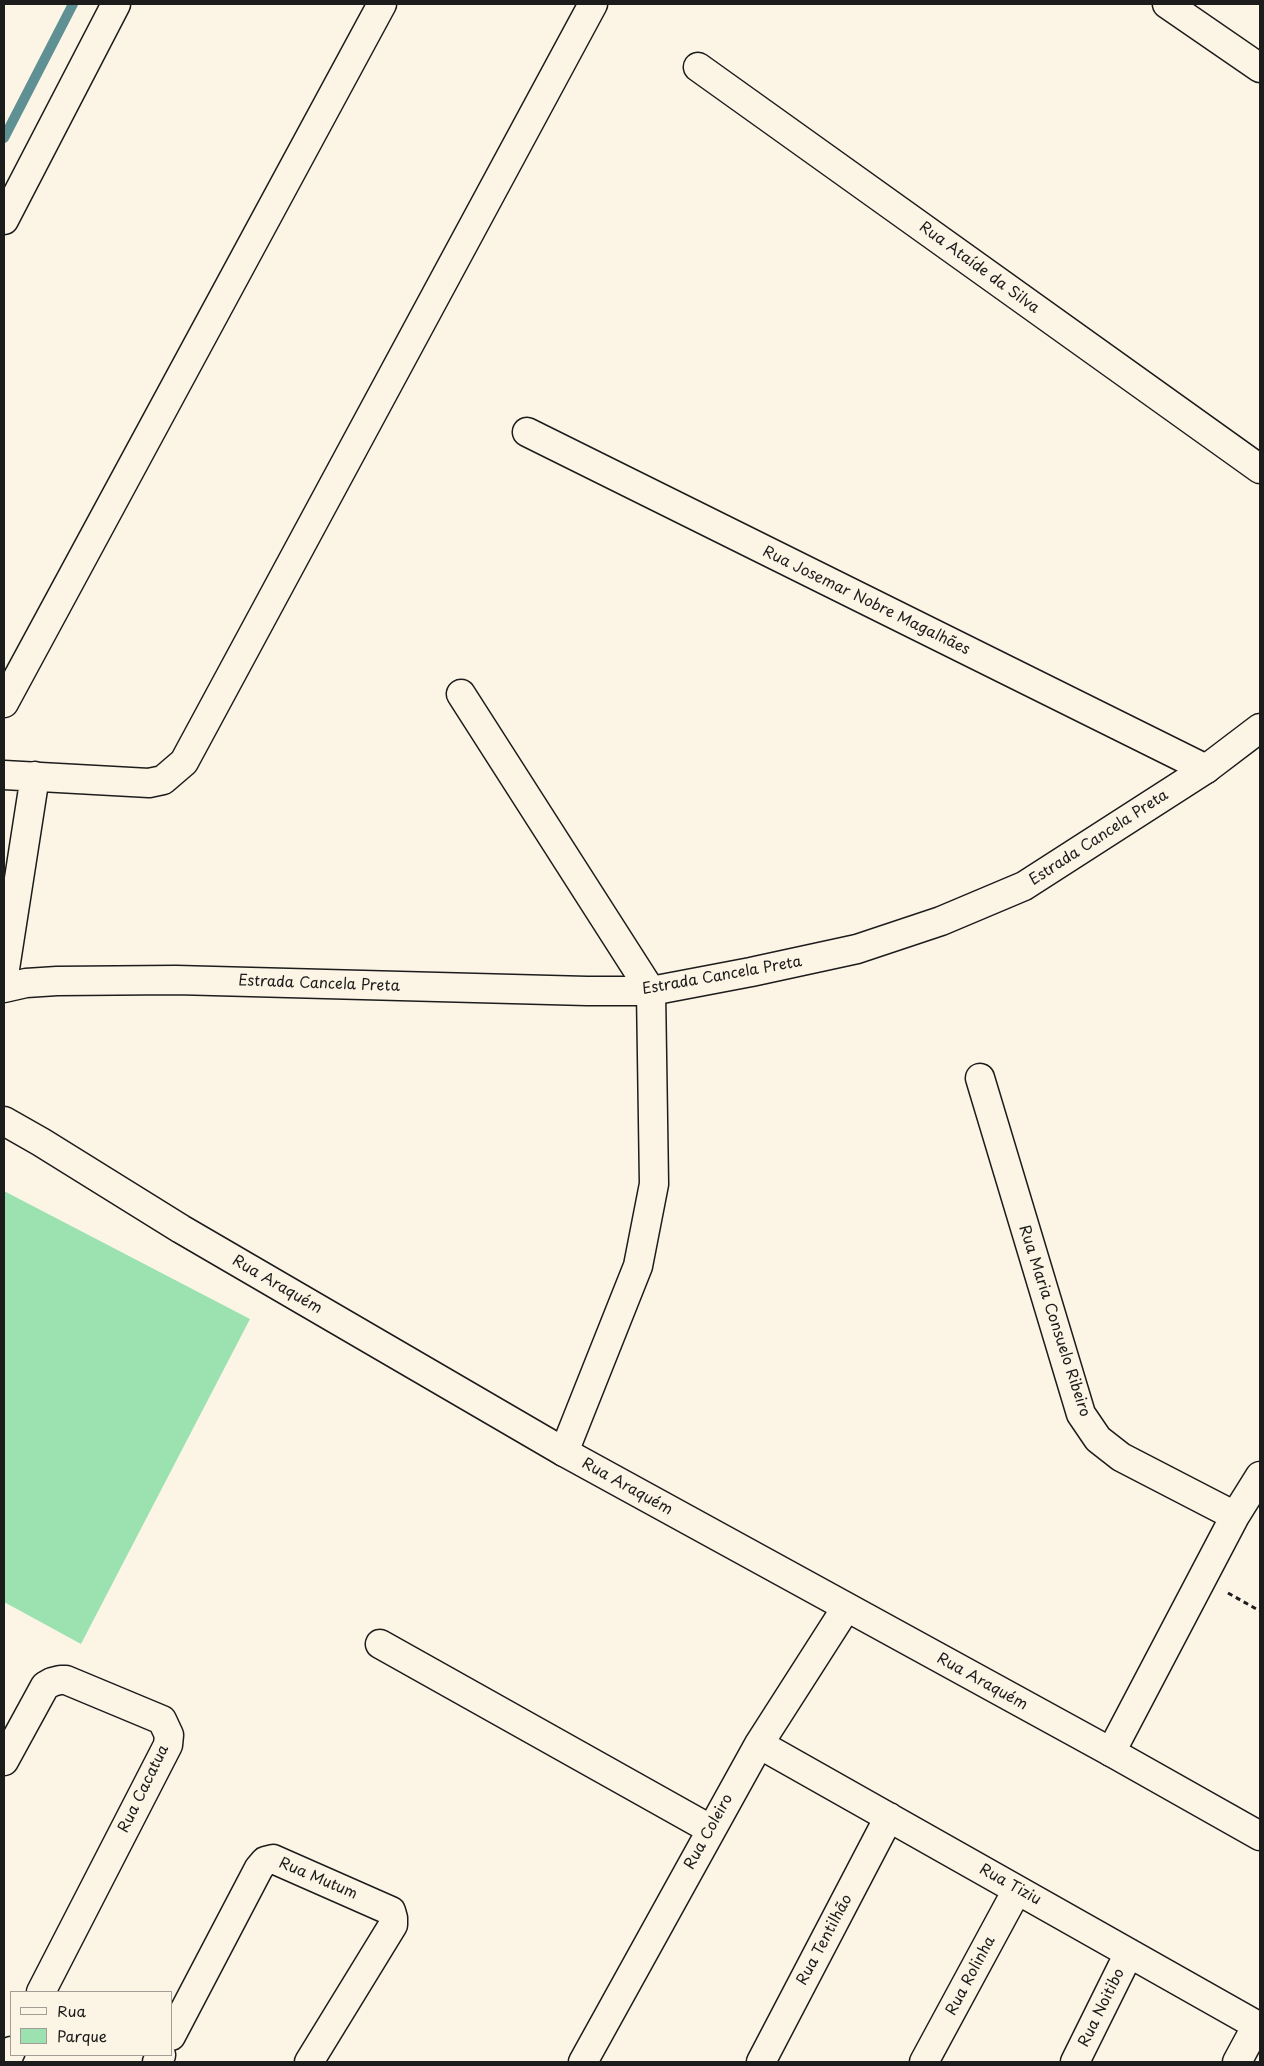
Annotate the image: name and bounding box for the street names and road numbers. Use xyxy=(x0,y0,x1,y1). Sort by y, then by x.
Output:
street label: Rua Ataíde da Silva xyxy=(915,218,1043,318)
street label: Rua Josemar Nobre Magalhães xyxy=(759,543,973,659)
street label: Estrada Cancela Preta xyxy=(1026,786,1172,890)
street label: Estrada Cancela Preta xyxy=(641,953,803,999)
street label: Estrada Cancela Preta xyxy=(238,972,400,996)
street label: Rua Maria Consuelo Ribeiro xyxy=(1014,1223,1094,1419)
street label: Rua Araquém xyxy=(229,1252,325,1318)
street label: Rua Araquém xyxy=(579,1455,675,1519)
street label: Rua Araquém xyxy=(934,1650,1030,1714)
street label: Rua Cacatua xyxy=(115,1742,173,1836)
street label: Rua Coleiro xyxy=(681,1791,737,1873)
street label: Rua Mutum xyxy=(276,1854,360,1904)
street label: Rua Tiziu xyxy=(976,1861,1044,1909)
street label: Rua Tentilhão xyxy=(794,1891,856,1989)
street label: Rua Rolinha xyxy=(943,1933,999,2019)
street label: Rua Noitibo xyxy=(1075,1966,1129,2050)

